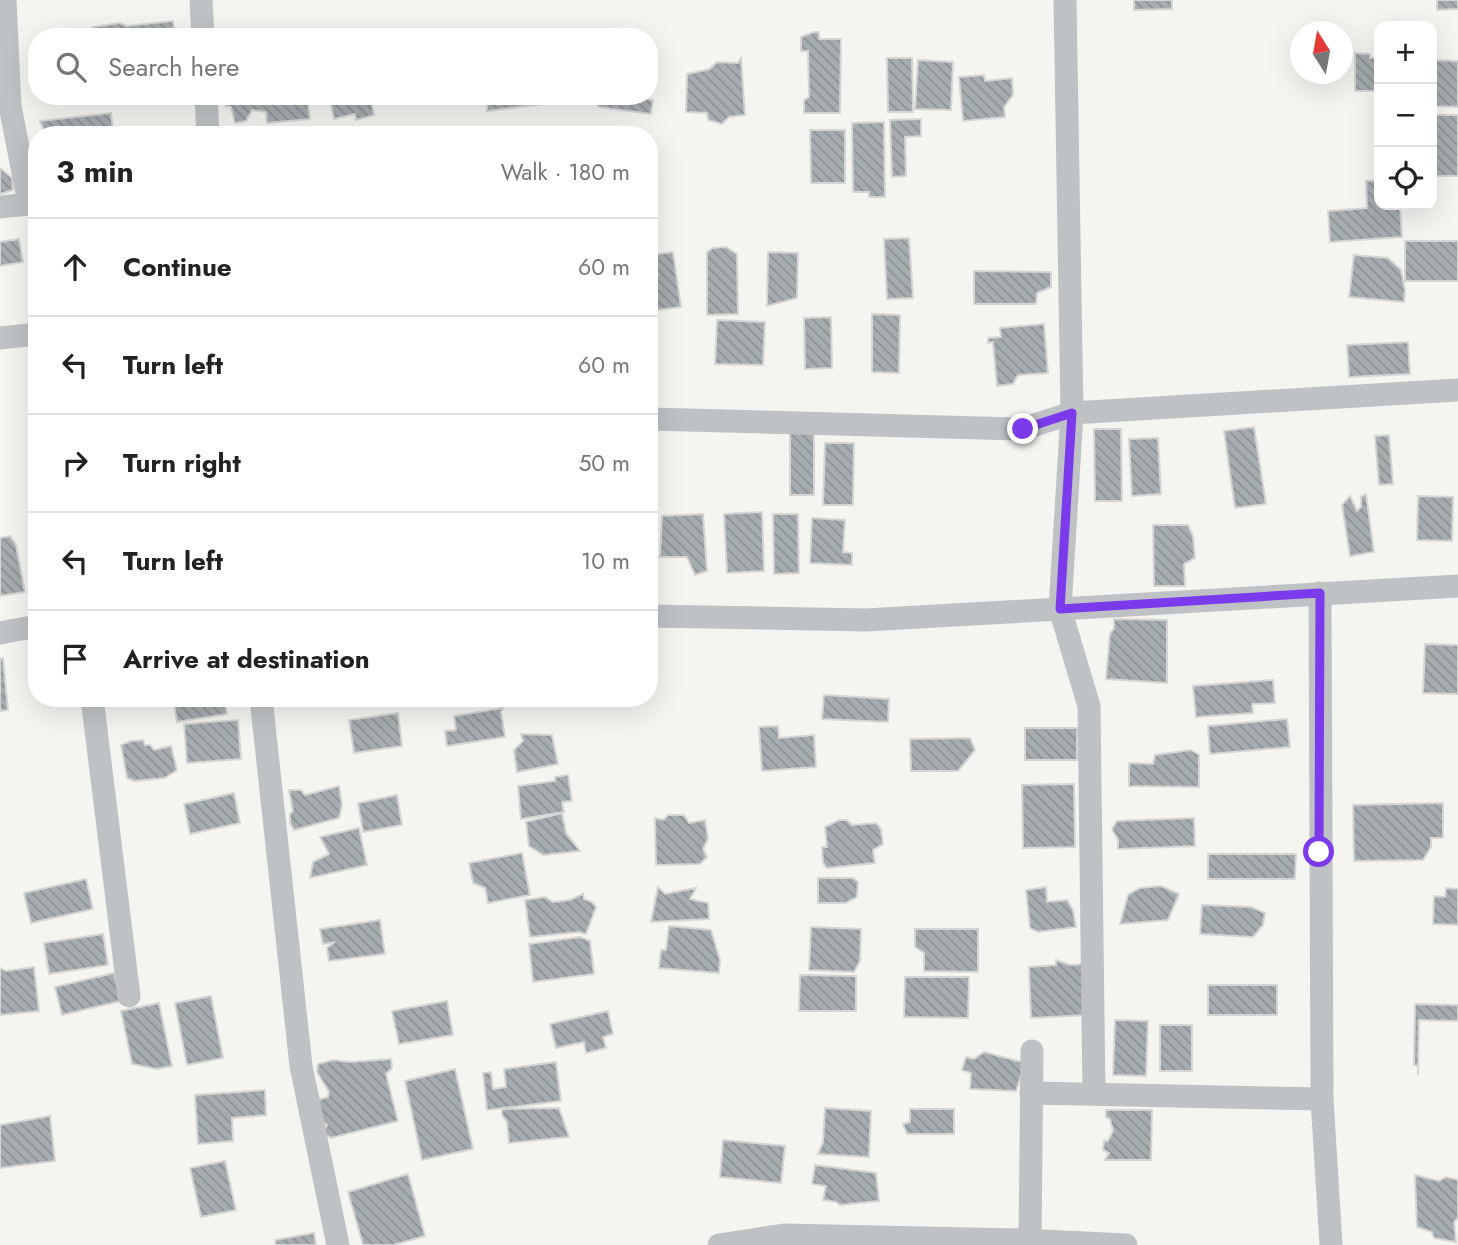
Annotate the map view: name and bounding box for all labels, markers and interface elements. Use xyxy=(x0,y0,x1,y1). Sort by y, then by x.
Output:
north arrow xyxy=(1290,21,1353,84)
map controls xyxy=(1374,21,1437,210)
button: + xyxy=(1374,21,1437,84)
search box xyxy=(28,28,658,105)
icon: search xyxy=(52,48,90,86)
text: Search here xyxy=(108,48,240,86)
button: − xyxy=(1374,84,1437,147)
button: locate xyxy=(1374,147,1437,210)
text: 3 min xyxy=(56,150,134,193)
text: Walk · 180 m xyxy=(501,155,630,189)
icon: ahead xyxy=(56,248,94,286)
text: Continue xyxy=(123,248,232,286)
text: 60 m xyxy=(578,250,630,284)
icon: left xyxy=(56,346,94,384)
text: Turn left xyxy=(123,346,223,384)
text: 60 m xyxy=(578,348,630,382)
route end xyxy=(1007,413,1038,444)
icon: right xyxy=(56,444,94,482)
text: Turn right xyxy=(123,444,241,482)
text: 50 m xyxy=(578,446,630,480)
icon: left xyxy=(56,542,94,580)
text: Turn left xyxy=(123,542,223,580)
text: 10 m xyxy=(581,544,630,578)
icon: arrive xyxy=(56,640,94,678)
text: Arrive at destination xyxy=(123,640,370,678)
route start xyxy=(1303,836,1334,867)

